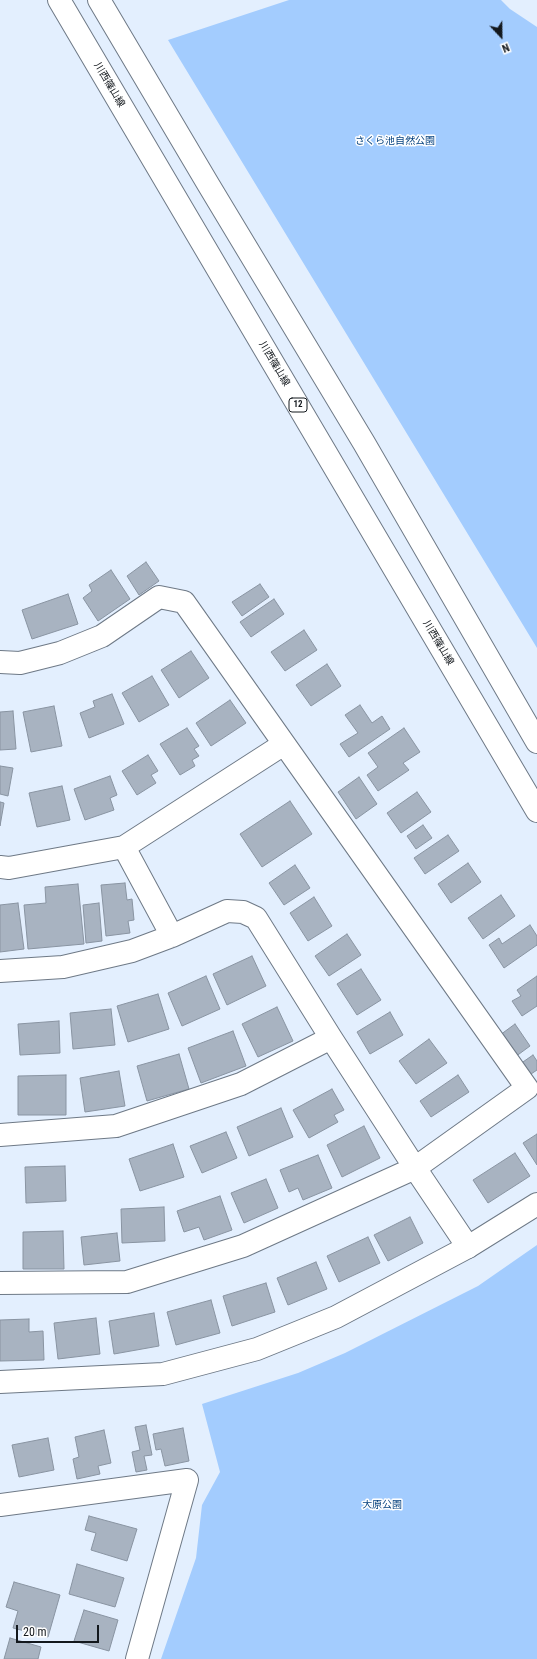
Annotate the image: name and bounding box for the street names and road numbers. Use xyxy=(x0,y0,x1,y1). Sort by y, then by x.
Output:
street label: 川西篠山線 xyxy=(91,60,127,110)
street label: 川西篠山線 xyxy=(256,339,292,389)
road number: 12 xyxy=(289,398,307,412)
street label: 川西篠山線 xyxy=(420,618,456,668)

